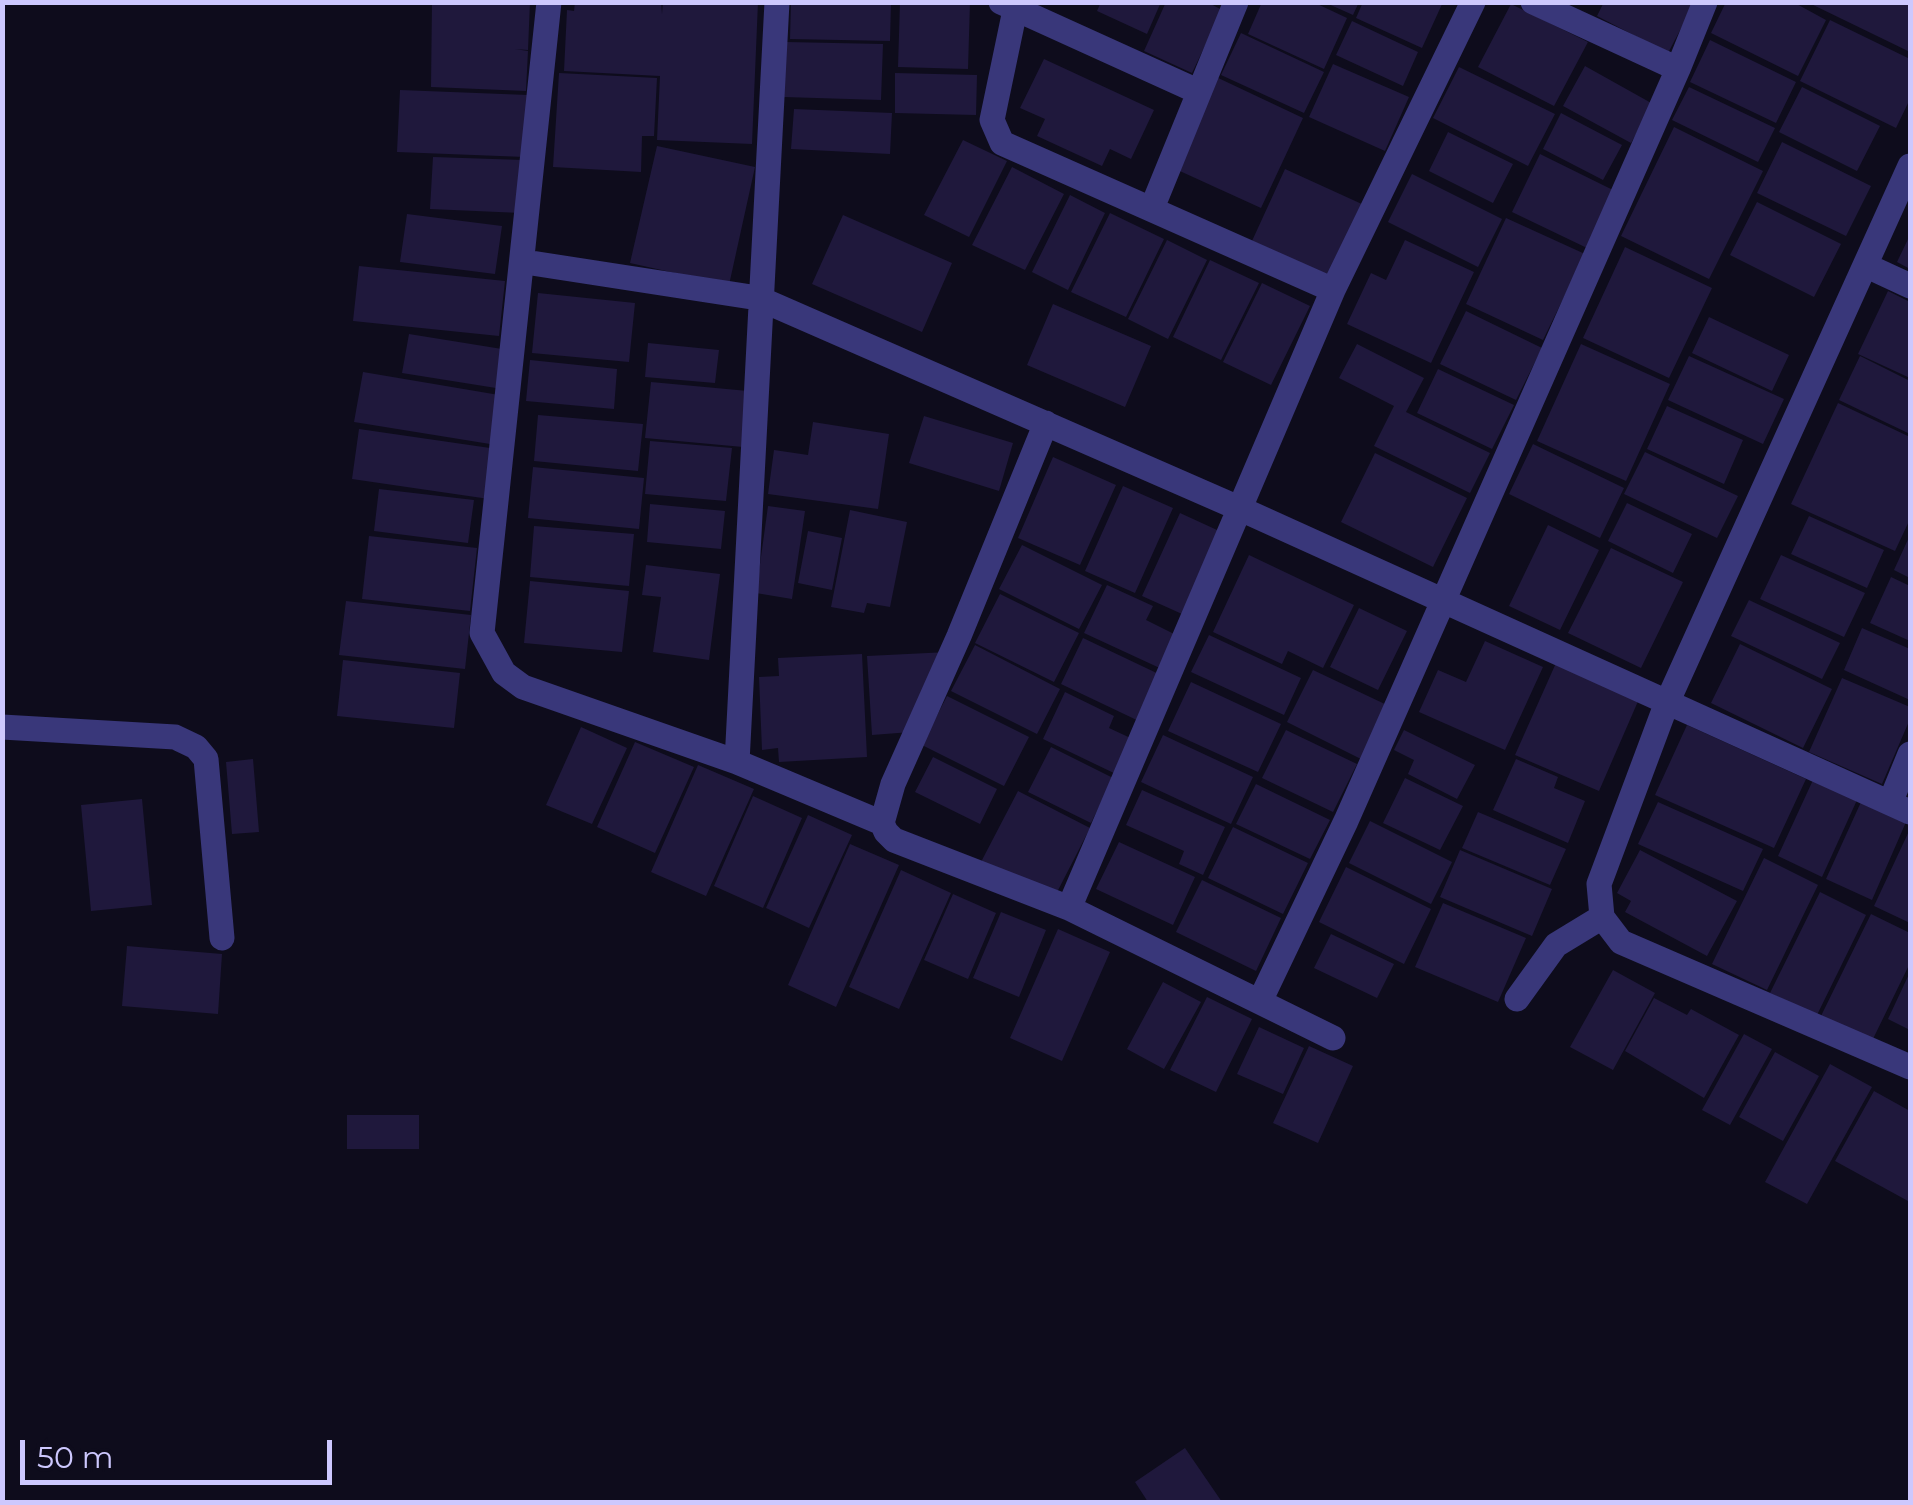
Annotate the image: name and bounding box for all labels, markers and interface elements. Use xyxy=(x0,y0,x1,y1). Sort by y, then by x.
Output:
scale bar xyxy=(25,1420,338,1482)
text: 50 m xyxy=(37,1439,114,1476)

